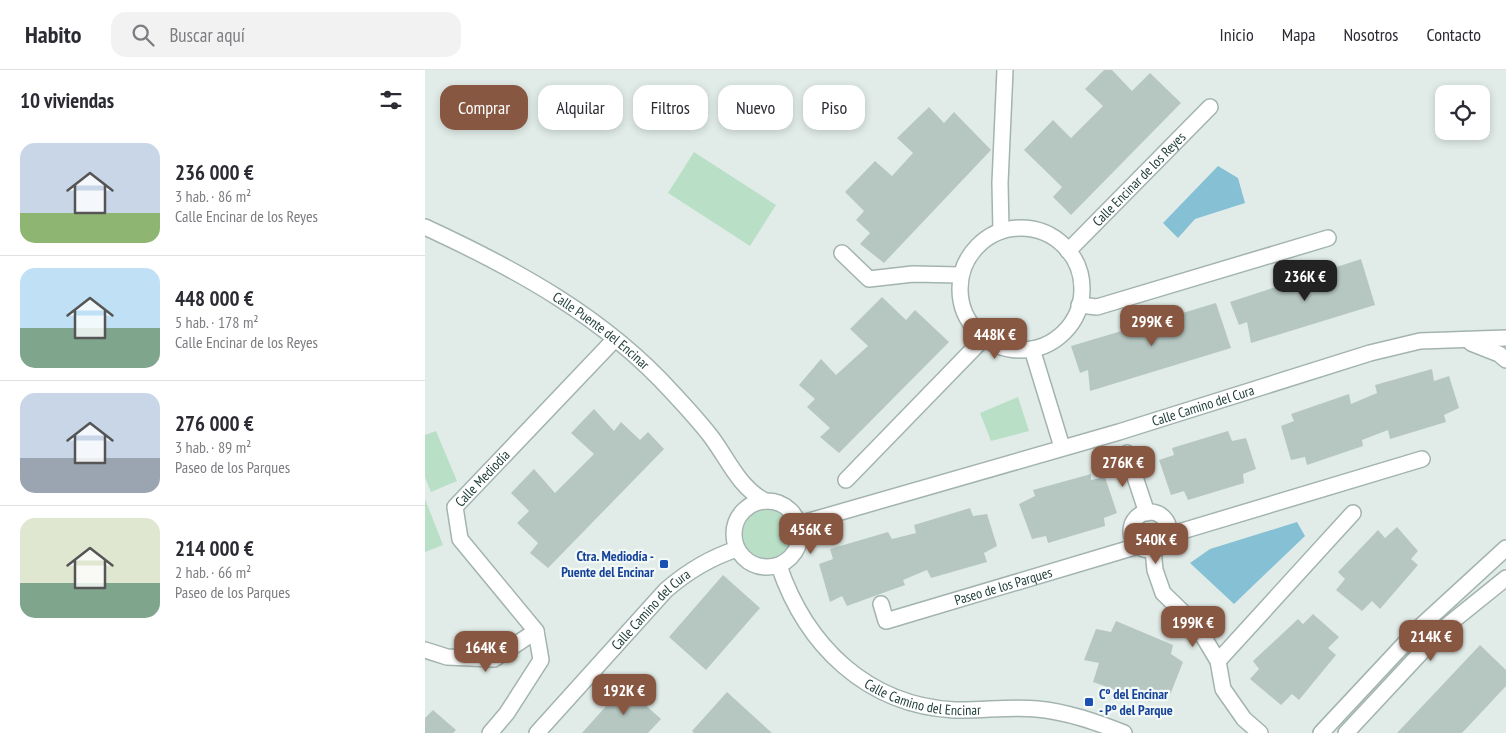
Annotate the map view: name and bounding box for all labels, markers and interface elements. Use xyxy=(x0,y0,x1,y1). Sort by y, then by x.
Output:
search box xyxy=(111,12,461,57)
text: Habito xyxy=(25,19,81,50)
icon: search xyxy=(129,21,157,49)
text: Buscar aquí xyxy=(169,23,245,47)
text: Inicio xyxy=(1220,23,1254,46)
text: Mapa xyxy=(1282,23,1315,46)
text: Nosotros xyxy=(1343,23,1398,46)
text: Contacto xyxy=(1426,23,1481,46)
chip: Comprar xyxy=(440,85,528,130)
chip: Alquilar xyxy=(538,85,623,130)
chip: Filtros xyxy=(633,85,708,130)
chip: Nuevo xyxy=(718,85,793,130)
chip: Piso xyxy=(803,85,865,130)
map controls xyxy=(1435,85,1490,140)
button: locate xyxy=(1435,85,1490,140)
icon: filters xyxy=(377,86,405,114)
text: 10 viviendas xyxy=(20,87,114,114)
street label: Calle Encinar de los Reyes xyxy=(1089,128,1190,230)
text: 236 000 € xyxy=(175,159,254,186)
icon: home xyxy=(60,163,120,223)
text: 3 hab. · 86 m² xyxy=(175,186,251,206)
text: Calle Encinar de los Reyes xyxy=(175,206,318,226)
pin: 236K € xyxy=(1264,260,1346,302)
text: 236K € xyxy=(1284,266,1326,286)
text: 448 000 € xyxy=(175,285,254,312)
icon: home xyxy=(60,288,120,348)
street label: Calle Puente del Encinar xyxy=(549,288,654,373)
pin: 299K € xyxy=(1111,304,1193,347)
text: 299K € xyxy=(1131,311,1173,331)
text: 5 hab. · 178 m² xyxy=(175,312,259,332)
pin: 448K € xyxy=(954,318,1036,360)
text: 448K € xyxy=(974,324,1016,344)
text: Calle Encinar de los Reyes xyxy=(175,332,318,352)
street label: Calle Camino del Cura xyxy=(1150,381,1256,430)
text: 276 000 € xyxy=(175,410,254,437)
icon: home xyxy=(60,413,120,473)
text: 3 hab. · 89 m² xyxy=(175,437,251,457)
street label: Calle Mediodía xyxy=(451,446,514,510)
pin: 276K € xyxy=(1082,446,1164,488)
text: 276K € xyxy=(1102,452,1144,472)
text: Paseo de los Parques xyxy=(175,457,290,477)
pin: 456K € xyxy=(770,512,852,555)
text: 456K € xyxy=(790,519,832,539)
pin: 540K € xyxy=(1115,522,1197,565)
text: 540K € xyxy=(1135,529,1177,549)
text: 214 000 € xyxy=(175,535,254,562)
icon: home xyxy=(60,538,120,598)
place label: Ctra. Mediodía - Puente del Encinar xyxy=(561,547,655,581)
marker: Ctra. Mediodía - Puente del Encinar xyxy=(658,558,670,570)
text: 2 hab. · 66 m² xyxy=(175,562,251,582)
street label: Paseo de los Parques xyxy=(952,563,1054,609)
street label: Calle Camino del Cura xyxy=(607,565,694,654)
text: Paseo de los Parques xyxy=(175,582,290,602)
pin: 199K € xyxy=(1152,606,1234,648)
text: 199K € xyxy=(1172,612,1214,632)
pin: 214K € xyxy=(1390,620,1472,662)
text: 214K € xyxy=(1410,626,1452,646)
pin: 164K € xyxy=(445,630,527,673)
text: 164K € xyxy=(465,637,507,657)
pin: 192K € xyxy=(583,674,665,716)
street label: Calle Camino del Encinar xyxy=(861,675,981,719)
text: 192K € xyxy=(603,680,645,700)
place label: Cº del Encinar - Pº del Parque xyxy=(1099,685,1173,719)
marker: Cº del Encinar - Pº del Parque xyxy=(1083,696,1095,708)

